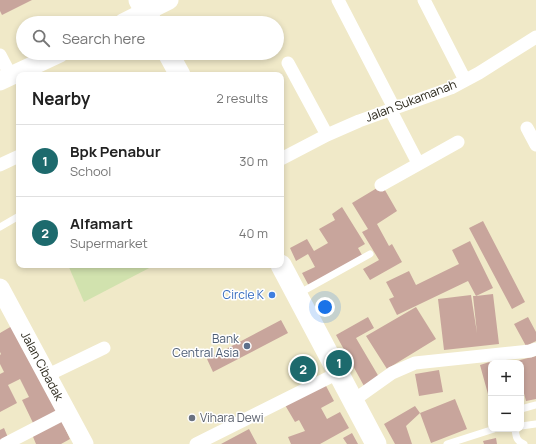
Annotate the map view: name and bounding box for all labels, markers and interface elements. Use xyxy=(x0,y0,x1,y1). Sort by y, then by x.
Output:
search box xyxy=(16,16,284,60)
icon: search xyxy=(30,27,52,49)
text: Search here xyxy=(62,28,145,49)
street label: Jalan Sukamanah xyxy=(363,75,459,126)
text: Nearby xyxy=(32,87,90,110)
text: 2 results xyxy=(216,89,268,107)
text: Bpk Penabur xyxy=(70,141,161,162)
text: 1 xyxy=(42,152,48,170)
text: 30 m xyxy=(239,152,268,170)
text: School xyxy=(70,162,111,180)
text: Alfamart xyxy=(70,213,133,234)
text: 2 xyxy=(41,224,49,242)
text: 40 m xyxy=(239,224,268,242)
text: Supermarket xyxy=(70,234,148,252)
place label: Circle K xyxy=(223,286,265,303)
marker: Circle K xyxy=(267,290,277,300)
your location xyxy=(315,297,335,317)
street label: Jalan Cibadak xyxy=(17,328,68,404)
place label: Bank Central Asia xyxy=(172,330,240,361)
marker: Bank Central Asia xyxy=(242,341,252,351)
pin: 1 xyxy=(326,348,352,378)
pin: 2 xyxy=(290,354,316,384)
map controls xyxy=(488,360,524,432)
button: + xyxy=(488,360,524,396)
button: − xyxy=(488,396,524,432)
place label: Vihara Dewi xyxy=(200,409,264,426)
marker: Vihara Dewi xyxy=(187,413,197,423)

